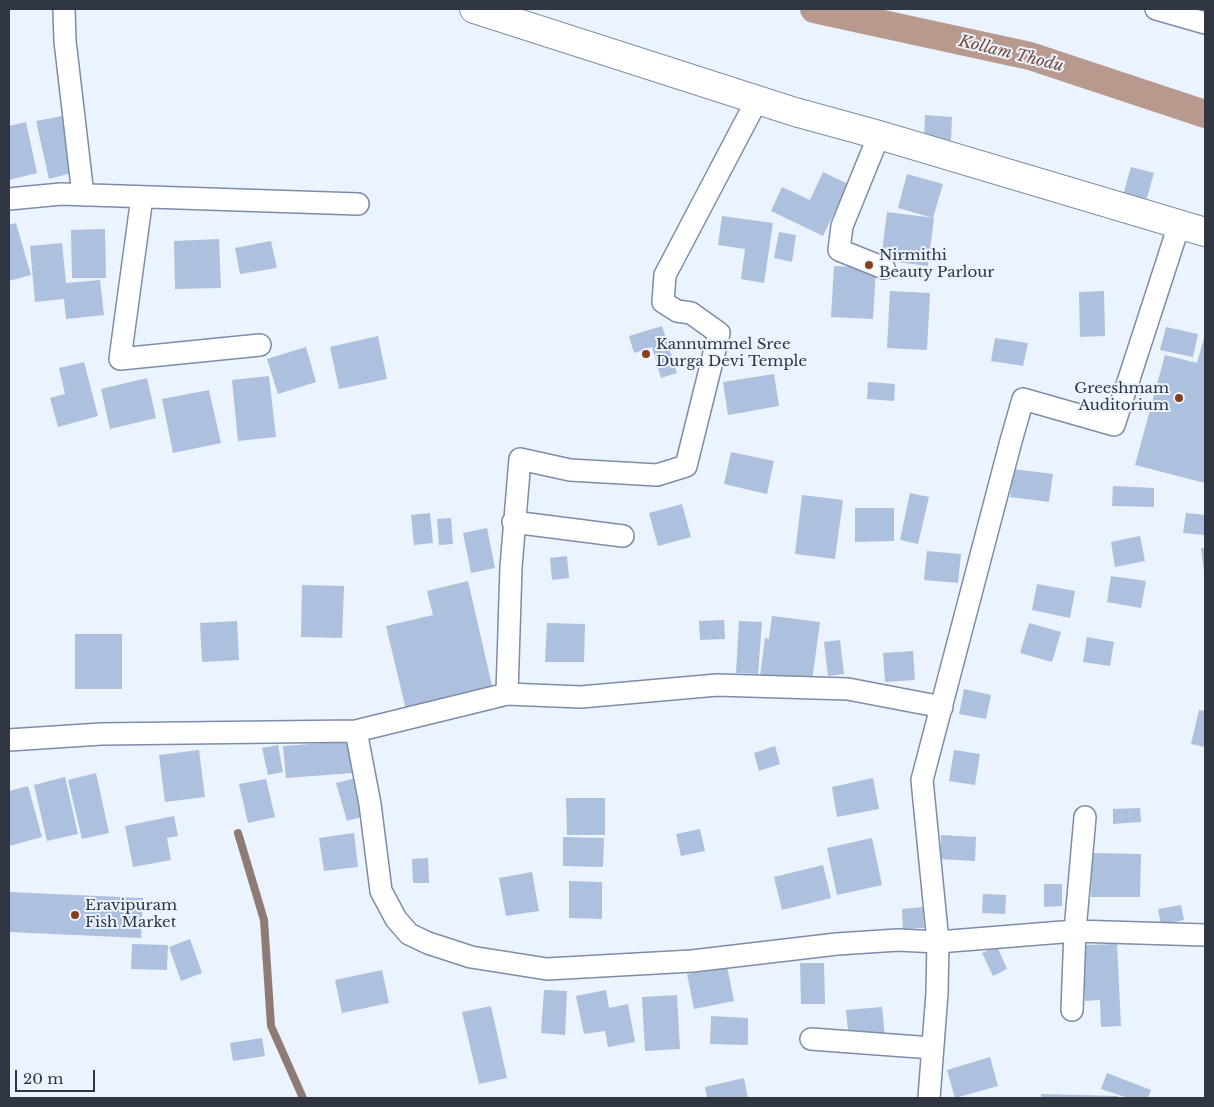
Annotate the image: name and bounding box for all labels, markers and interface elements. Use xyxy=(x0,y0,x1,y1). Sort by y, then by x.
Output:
water label: Kollam Thodu xyxy=(957,32,1065,76)
place label: Nirmithi Beauty Parlour xyxy=(879,247,994,282)
marker: Nirmithi Beauty Parlour xyxy=(863,259,875,271)
place label: Kannummel Sree Durga Devi Temple xyxy=(656,336,807,371)
marker: Kannummel Sree Durga Devi Temple xyxy=(640,348,652,360)
place label: Greeshmam Auditorium xyxy=(1074,380,1169,415)
marker: Greeshmam Auditorium xyxy=(1173,392,1185,404)
place label: Eravipuram Fish Market xyxy=(85,897,177,932)
marker: Eravipuram Fish Market xyxy=(69,909,81,921)
scale bar xyxy=(18,1060,98,1092)
text: 20 m xyxy=(23,1069,63,1088)

